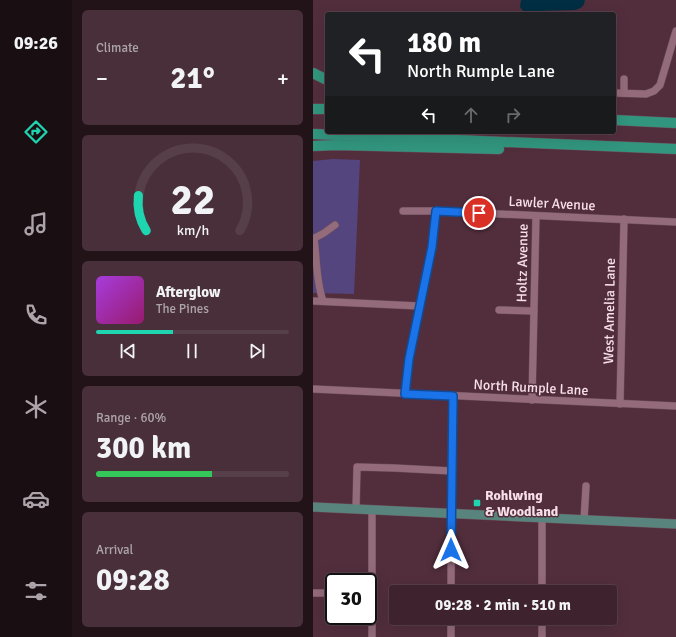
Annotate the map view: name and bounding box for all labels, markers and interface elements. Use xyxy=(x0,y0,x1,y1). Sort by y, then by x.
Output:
text: 180 m xyxy=(407,26,481,60)
icon: left xyxy=(341,28,393,80)
text: 09:26 xyxy=(14,32,58,54)
text: Climate xyxy=(96,40,139,56)
text: 21° xyxy=(170,60,215,97)
text: North Rumple Lane xyxy=(407,60,555,82)
text: − xyxy=(96,65,108,92)
text: + xyxy=(277,65,289,92)
icon: left xyxy=(418,104,440,126)
icon: ahead xyxy=(460,104,482,126)
icon: right xyxy=(502,104,524,126)
icon: directions xyxy=(22,118,50,146)
text: 22 xyxy=(170,175,215,226)
street label: Lawler Avenue xyxy=(508,193,596,214)
pin xyxy=(462,196,496,230)
icon: arrive xyxy=(468,202,490,224)
icon: music xyxy=(22,210,50,238)
text: km/h xyxy=(176,222,209,239)
street label: Holtz Avenue xyxy=(513,223,532,303)
street label: West Amelia Lane xyxy=(600,258,619,364)
text: Afterglow xyxy=(156,283,220,301)
icon: phone xyxy=(22,301,50,329)
text: The Pines xyxy=(156,301,209,317)
icon: previous xyxy=(117,340,139,362)
icon: pause xyxy=(181,340,203,362)
icon: next xyxy=(246,340,268,362)
street label: North Rumple Lane xyxy=(473,376,589,399)
icon: climate xyxy=(22,393,50,421)
text: Range · 60% xyxy=(96,410,166,426)
text: 300 km xyxy=(96,430,191,467)
icon: car xyxy=(22,485,50,513)
place label: Rohlwing & Woodland xyxy=(485,487,559,520)
marker: Rohlwing & Woodland xyxy=(472,498,482,508)
position arrow xyxy=(430,529,472,571)
text: Arrival xyxy=(96,542,133,558)
text: 09:28 xyxy=(96,562,170,599)
speed limit sign: 30 xyxy=(325,573,377,625)
icon: filters xyxy=(22,577,50,605)
text: 09:28 · 2 min · 510 m xyxy=(435,596,571,614)

